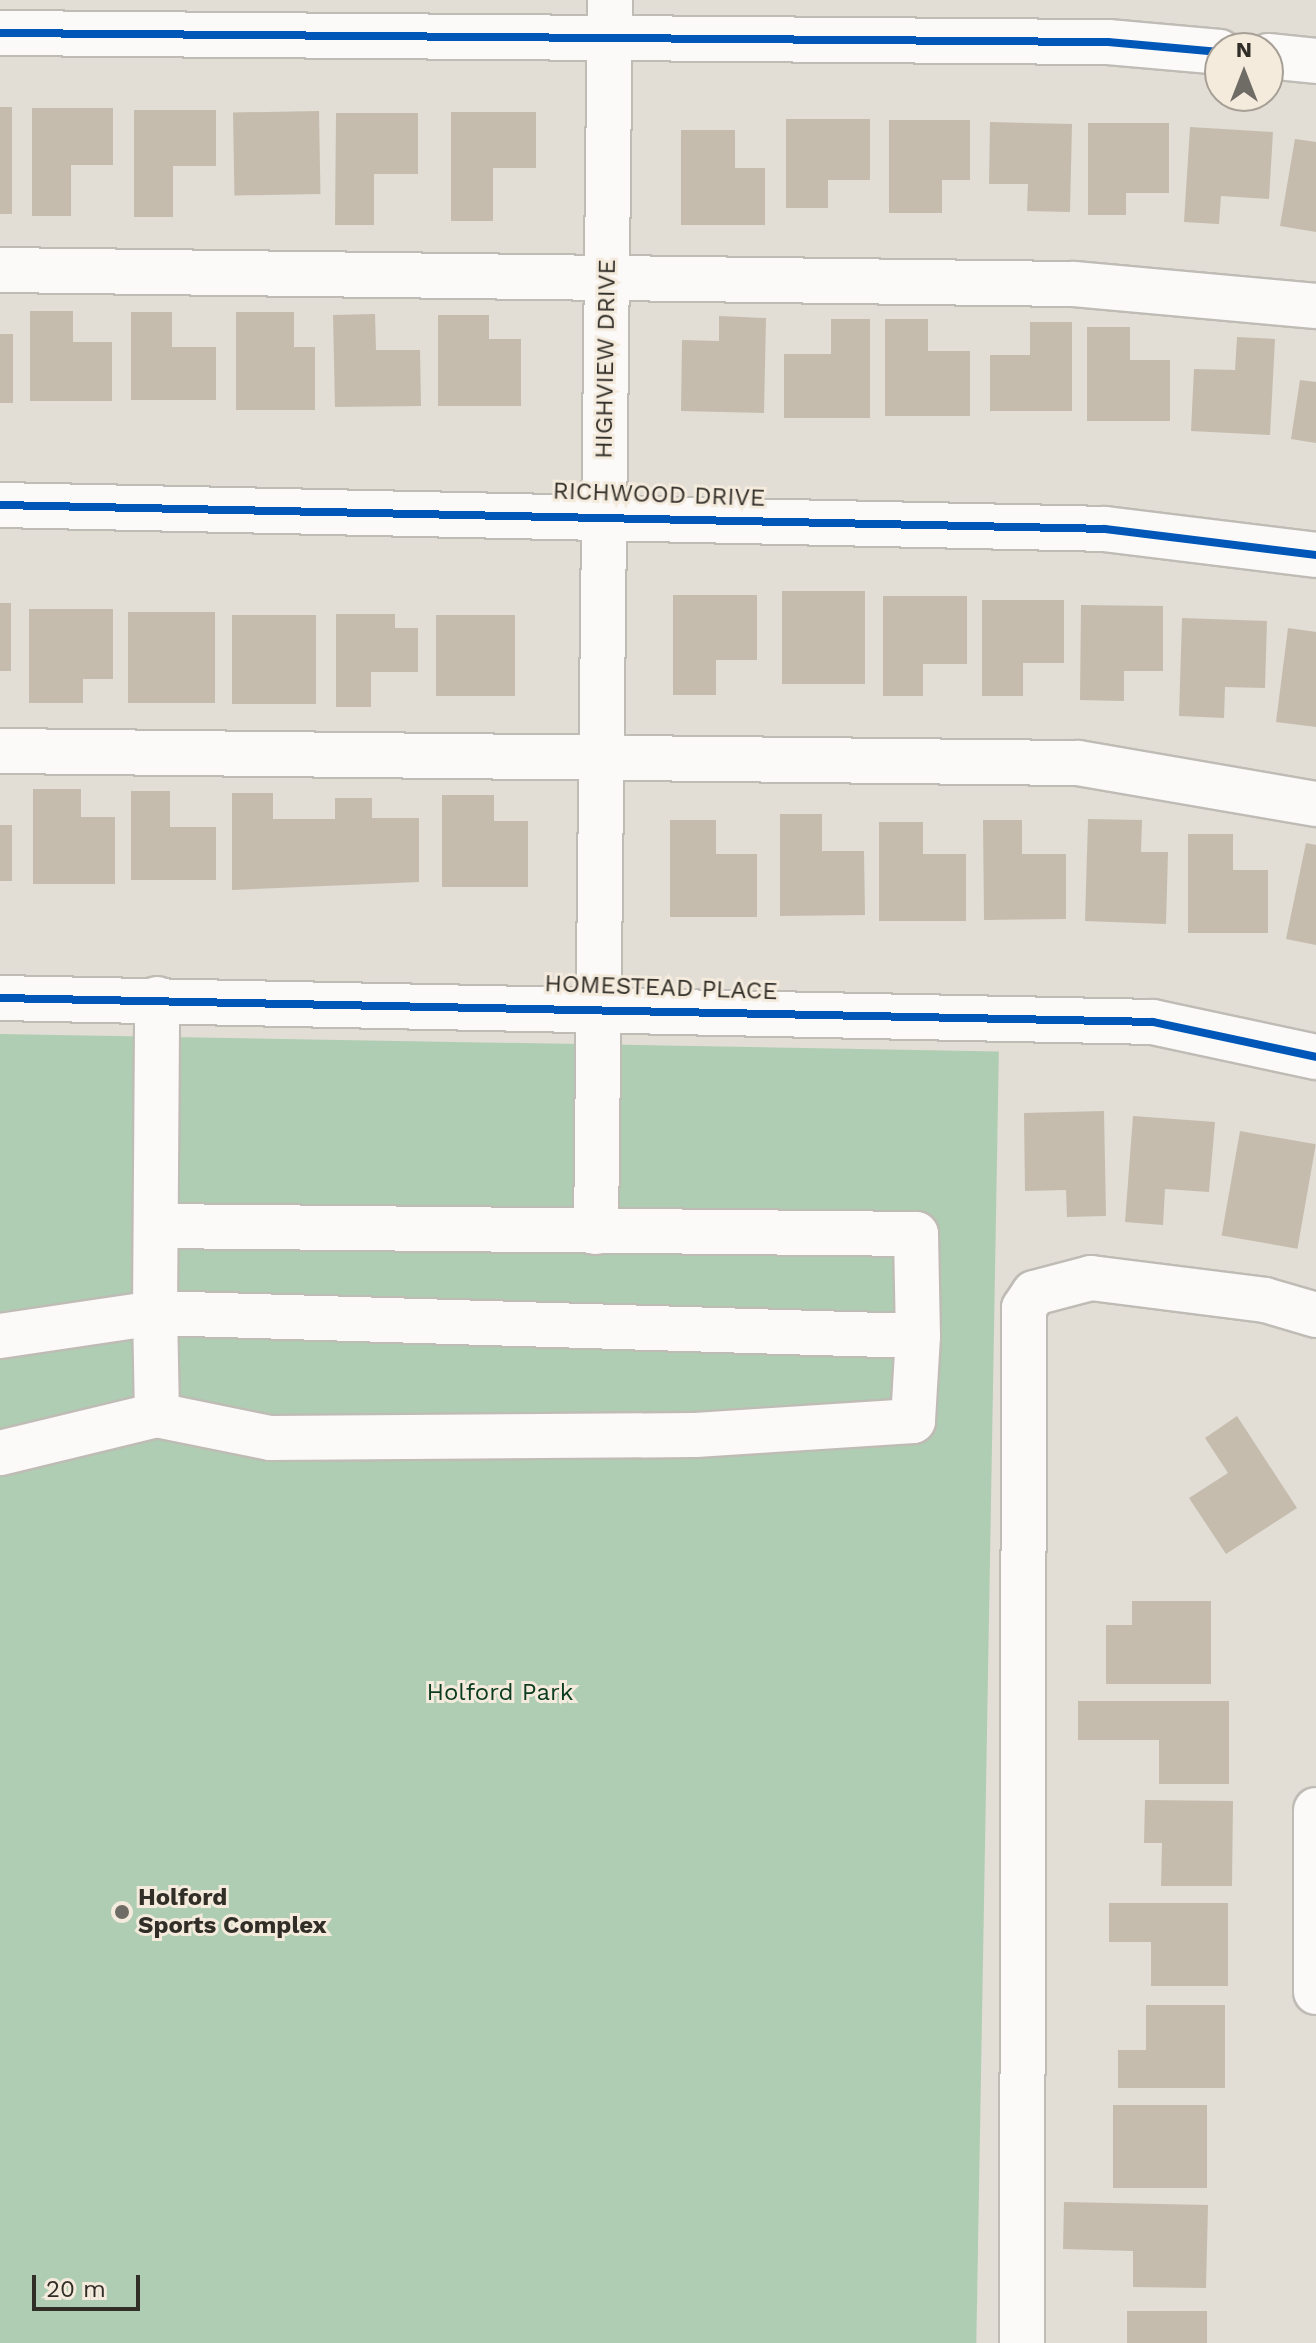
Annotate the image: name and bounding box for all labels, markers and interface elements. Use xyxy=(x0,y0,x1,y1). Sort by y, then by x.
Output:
north arrow xyxy=(1204,32,1284,112)
text: N xyxy=(1236,37,1252,62)
street label: HIGHVIEW DRIVE xyxy=(590,259,622,459)
street label: RICHWOOD DRIVE xyxy=(552,477,766,513)
street label: HOMESTEAD PLACE xyxy=(544,970,778,1006)
park label: Holford Park xyxy=(427,1679,573,1707)
place label: Holford Sports Complex xyxy=(138,1884,327,1940)
marker: Holford Sports Complex xyxy=(113,1903,131,1921)
scale bar xyxy=(36,2259,144,2309)
text: 20 m xyxy=(46,2275,106,2303)

